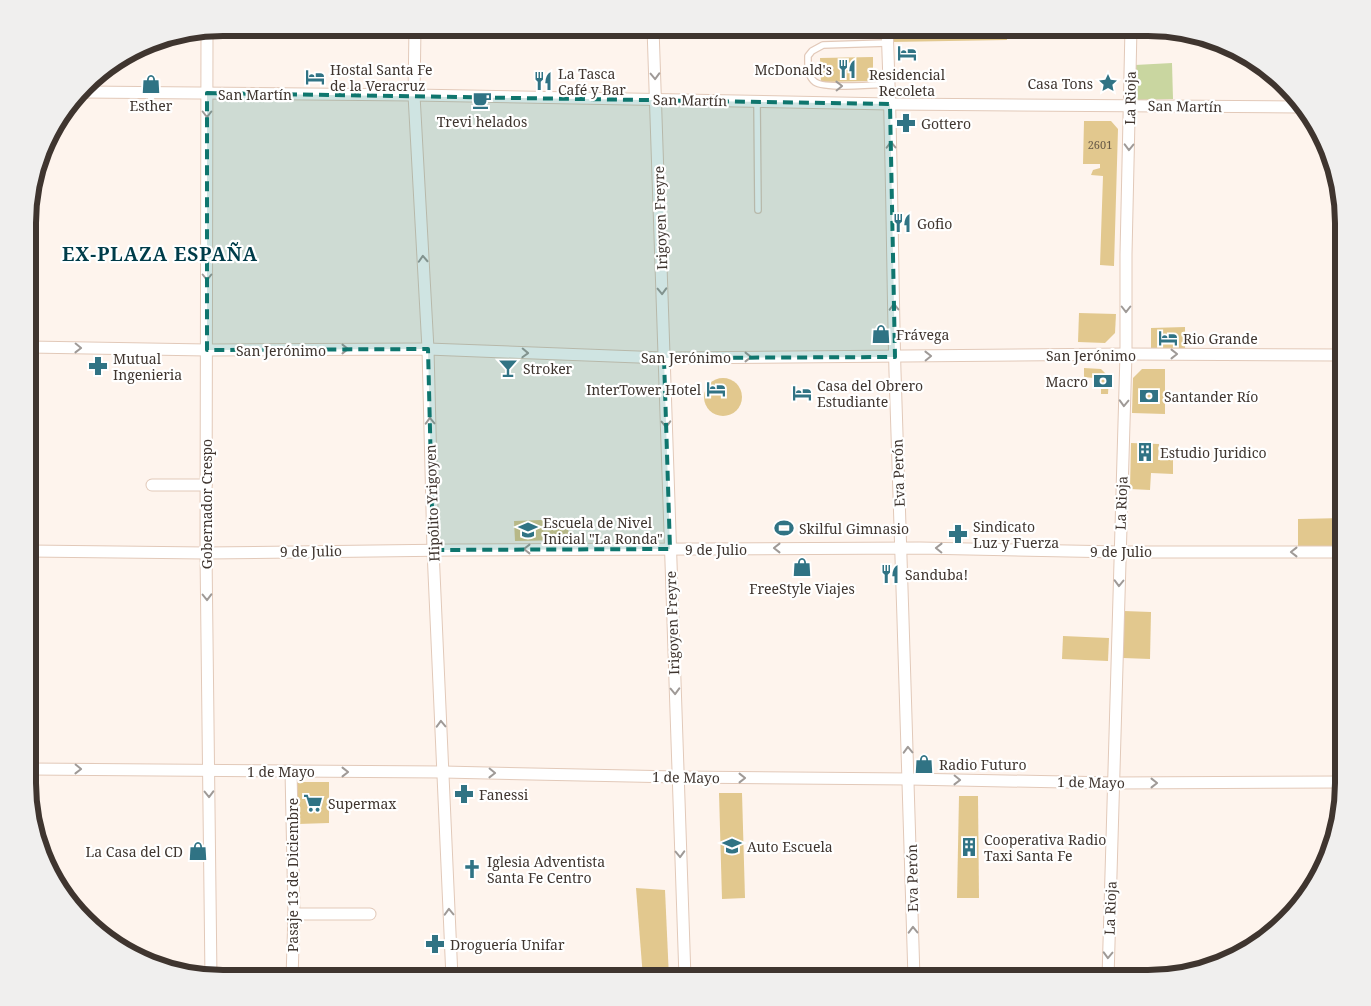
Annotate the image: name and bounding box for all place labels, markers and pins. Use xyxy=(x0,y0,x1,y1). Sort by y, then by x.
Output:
hotel icon: Residencial Recoleta xyxy=(896,42,918,64)
restaurant icon: McDonald's xyxy=(836,58,858,80)
place label: Hostal Santa Fe de la Veracruz xyxy=(330,60,432,95)
place label: McDonald's xyxy=(754,60,832,79)
place label: La Tasca Café y Bar xyxy=(558,64,626,99)
place label: Residencial Recoleta xyxy=(869,65,946,100)
hotel icon: Hostal Santa Fe de la Veracruz xyxy=(304,66,326,88)
restaurant icon: La Tasca Café y Bar xyxy=(532,70,554,92)
place icon: Casa Tons xyxy=(1097,72,1119,94)
shop icon: Esther xyxy=(140,73,162,95)
place label: Casa Tons xyxy=(1027,74,1093,93)
cafe icon: Trevi helados xyxy=(471,89,493,111)
place label: Esther xyxy=(130,96,173,115)
place label: Trevi helados xyxy=(437,112,527,131)
pharmacy icon: Gottero xyxy=(895,112,917,134)
place label: Gottero xyxy=(921,114,971,133)
restaurant icon: Gofio xyxy=(891,212,913,234)
place label: Gofio xyxy=(917,214,952,233)
shop icon: Frávega xyxy=(870,323,892,345)
place label: Frávega xyxy=(896,325,950,344)
hotel icon: Rio Grande xyxy=(1157,327,1179,349)
place label: Rio Grande xyxy=(1183,329,1258,348)
place label: Mutual Ingenieria xyxy=(113,349,182,384)
pharmacy icon: Mutual Ingenieria xyxy=(87,355,109,377)
bar icon: Stroker xyxy=(497,357,519,379)
place label: Stroker xyxy=(523,359,573,378)
bank icon: Macro xyxy=(1092,370,1114,392)
place label: Macro xyxy=(1045,372,1088,391)
place label: Casa del Obrero Estudiante xyxy=(817,376,923,411)
hotel icon: InterTower Hotel xyxy=(705,378,727,400)
place label: InterTower Hotel xyxy=(586,380,702,399)
hotel icon: Casa del Obrero Estudiante xyxy=(791,382,813,404)
bank icon: Santander Río xyxy=(1138,385,1160,407)
place label: Santander Río xyxy=(1164,387,1258,406)
building icon: Estudio Juridico xyxy=(1134,441,1156,463)
place label: Estudio Juridico xyxy=(1160,443,1267,462)
place label: Escuela de Nivel Inicial "La Ronda" xyxy=(543,513,663,548)
sports icon: Skilful Gimnasio xyxy=(773,517,795,539)
place label: Sindicato Luz y Fuerza xyxy=(973,517,1059,552)
school or university icon: Escuela de Nivel Inicial "La Ronda" xyxy=(517,519,539,541)
place label: Skilful Gimnasio xyxy=(799,519,909,538)
pharmacy icon: Sindicato Luz y Fuerza xyxy=(947,523,969,545)
shop icon: FreeStyle Viajes xyxy=(791,556,813,578)
restaurant icon: Sanduba! xyxy=(879,563,901,585)
place label: Sanduba! xyxy=(905,565,968,584)
place label: FreeStyle Viajes xyxy=(749,579,855,598)
shop icon: Radio Futuro xyxy=(913,753,935,775)
place label: Radio Futuro xyxy=(939,755,1027,774)
pharmacy icon: Fanessi xyxy=(453,783,475,805)
place label: Fanessi xyxy=(479,785,529,804)
supermarket icon: Supermax xyxy=(302,792,324,814)
place label: Supermax xyxy=(328,794,397,813)
place label: Cooperativa Radio Taxi Santa Fe xyxy=(984,830,1106,865)
school or university icon: Auto Escuela xyxy=(721,835,743,857)
building icon: Cooperativa Radio Taxi Santa Fe xyxy=(958,836,980,858)
place label: Auto Escuela xyxy=(747,837,833,856)
shop icon: La Casa del CD xyxy=(187,840,209,862)
place label: La Casa del CD xyxy=(86,842,183,861)
place label: Iglesia Adventista Santa Fe Centro xyxy=(487,852,605,887)
church icon: Iglesia Adventista Santa Fe Centro xyxy=(461,858,483,880)
pharmacy icon: Droguería Unifar xyxy=(424,933,446,955)
place label: Droguería Unifar xyxy=(450,935,565,954)

